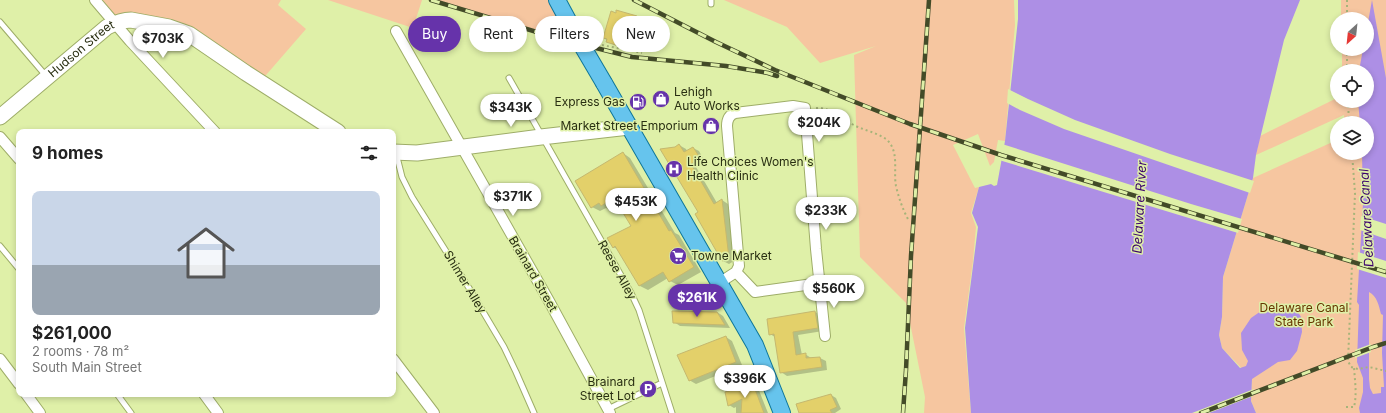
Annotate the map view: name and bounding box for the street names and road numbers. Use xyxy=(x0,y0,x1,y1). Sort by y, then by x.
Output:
street label: Hudson Street xyxy=(45,17,116,80)
street label: Brainard Street xyxy=(506,233,561,314)
street label: Reese Alley xyxy=(595,237,640,302)
street label: Shimer Alley xyxy=(441,248,490,316)

